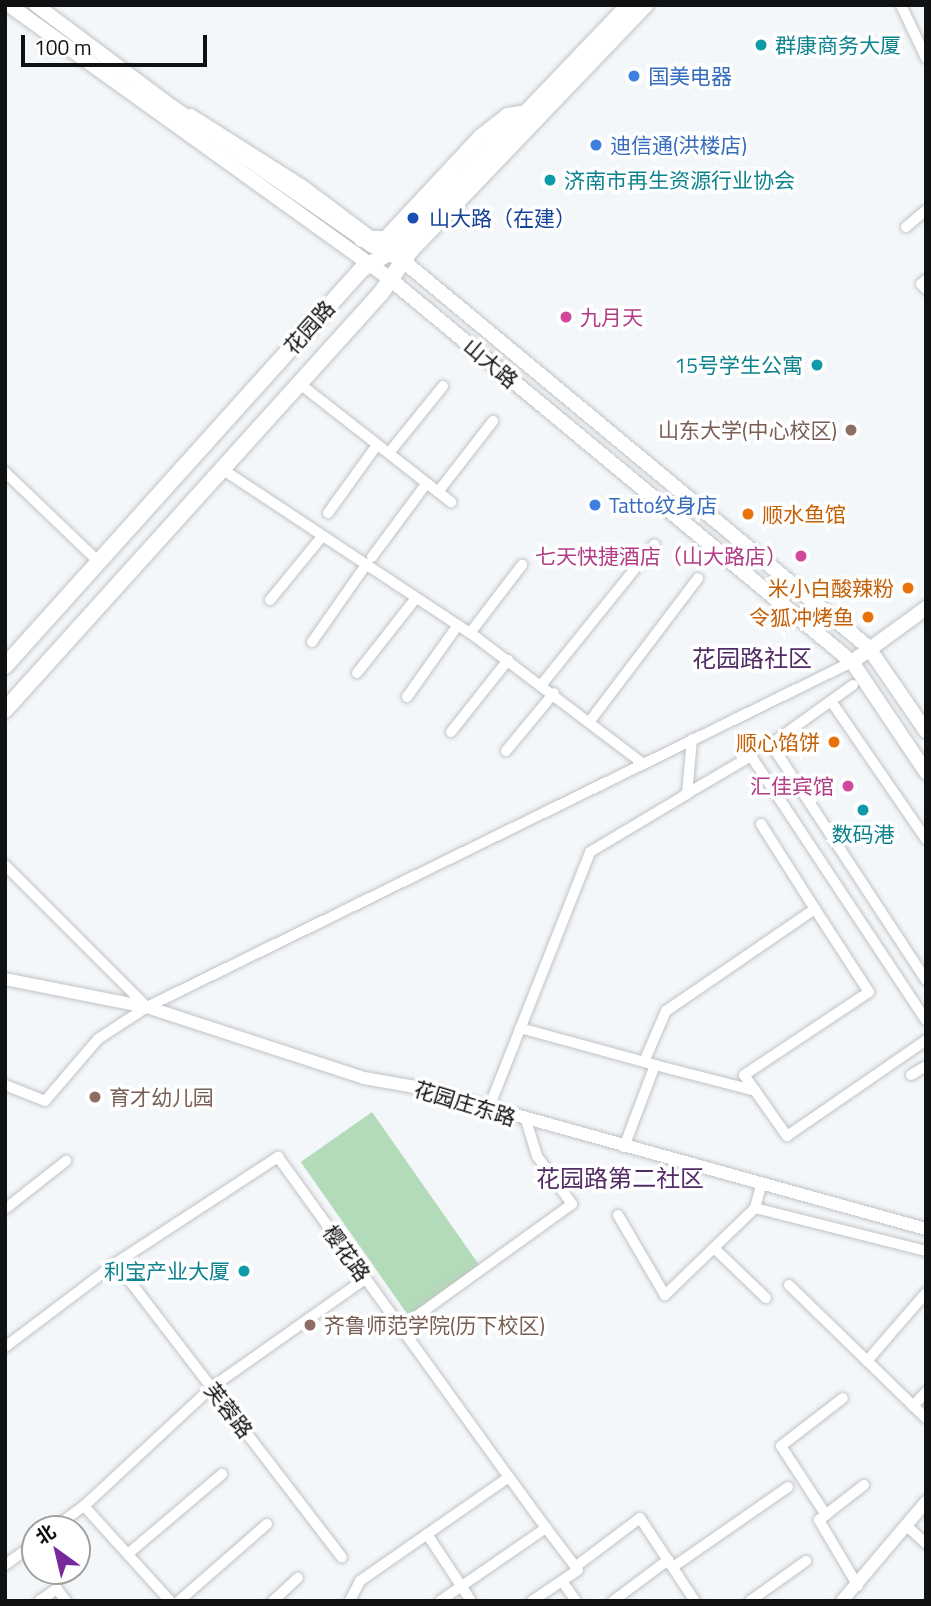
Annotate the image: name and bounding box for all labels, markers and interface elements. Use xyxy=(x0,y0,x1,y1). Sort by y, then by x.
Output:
scale bar xyxy=(24,21,210,65)
text: 100 m xyxy=(34,31,91,63)
place label: 群康商务大厦 xyxy=(775,32,901,58)
marker: 群康商务大厦 xyxy=(753,37,769,53)
place label: 国美电器 xyxy=(648,63,732,89)
marker: 国美电器 xyxy=(626,68,642,84)
place label: 迪信通(洪楼店) xyxy=(610,132,747,158)
marker: 迪信通(洪楼店) xyxy=(588,137,604,153)
place label: 济南市再生资源行业协会 xyxy=(564,167,795,193)
marker: 济南市再生资源行业协会 xyxy=(542,172,558,188)
place label: 山大路（在建） xyxy=(429,205,576,231)
marker: 山大路（在建） xyxy=(403,208,423,228)
street label: 花园路 xyxy=(279,295,339,359)
place label: 九月天 xyxy=(580,304,643,330)
marker: 九月天 xyxy=(558,309,574,325)
street label: 山大路 xyxy=(459,333,523,393)
place label: 15号学生公寓 xyxy=(674,352,803,378)
marker: 15号学生公寓 xyxy=(809,357,825,373)
place label: 山东大学(中心校区) xyxy=(658,417,837,443)
marker: 山东大学(中心校区) xyxy=(843,422,859,438)
place label: Tatto纹身店 xyxy=(609,492,718,518)
marker: Tatto纹身店 xyxy=(587,497,603,513)
place label: 顺水鱼馆 xyxy=(762,501,846,527)
marker: 顺水鱼馆 xyxy=(740,506,756,522)
place label: 七天快捷酒店（山大路店） xyxy=(535,543,787,569)
marker: 七天快捷酒店（山大路店） xyxy=(793,548,809,564)
place label: 米小白酸辣粉 xyxy=(768,575,894,601)
marker: 米小白酸辣粉 xyxy=(900,580,916,596)
place label: 令狐冲烤鱼 xyxy=(749,604,854,630)
marker: 令狐冲烤鱼 xyxy=(860,609,876,625)
district label: 花园路社区 xyxy=(692,645,812,673)
place label: 顺心馅饼 xyxy=(736,729,820,755)
marker: 顺心馅饼 xyxy=(826,734,842,750)
place label: 汇佳宾馆 xyxy=(750,773,834,799)
marker: 汇佳宾馆 xyxy=(840,778,856,794)
marker: 数码港 xyxy=(855,802,871,818)
place label: 数码港 xyxy=(832,821,894,847)
street label: 花园庄东路 xyxy=(411,1076,519,1130)
place label: 育才幼儿园 xyxy=(109,1084,214,1110)
marker: 育才幼儿园 xyxy=(87,1089,103,1105)
district label: 花园路第二社区 xyxy=(536,1165,704,1193)
street label: 樱花路 xyxy=(318,1220,376,1286)
place label: 利宝产业大厦 xyxy=(104,1258,230,1284)
marker: 利宝产业大厦 xyxy=(236,1263,252,1279)
place label: 齐鲁师范学院(历下校区) xyxy=(324,1312,545,1338)
marker: 齐鲁师范学院(历下校区) xyxy=(302,1317,318,1333)
street label: 芙蓉路 xyxy=(200,1377,258,1443)
north arrow xyxy=(21,1515,91,1585)
text: 北 xyxy=(29,1517,61,1551)

